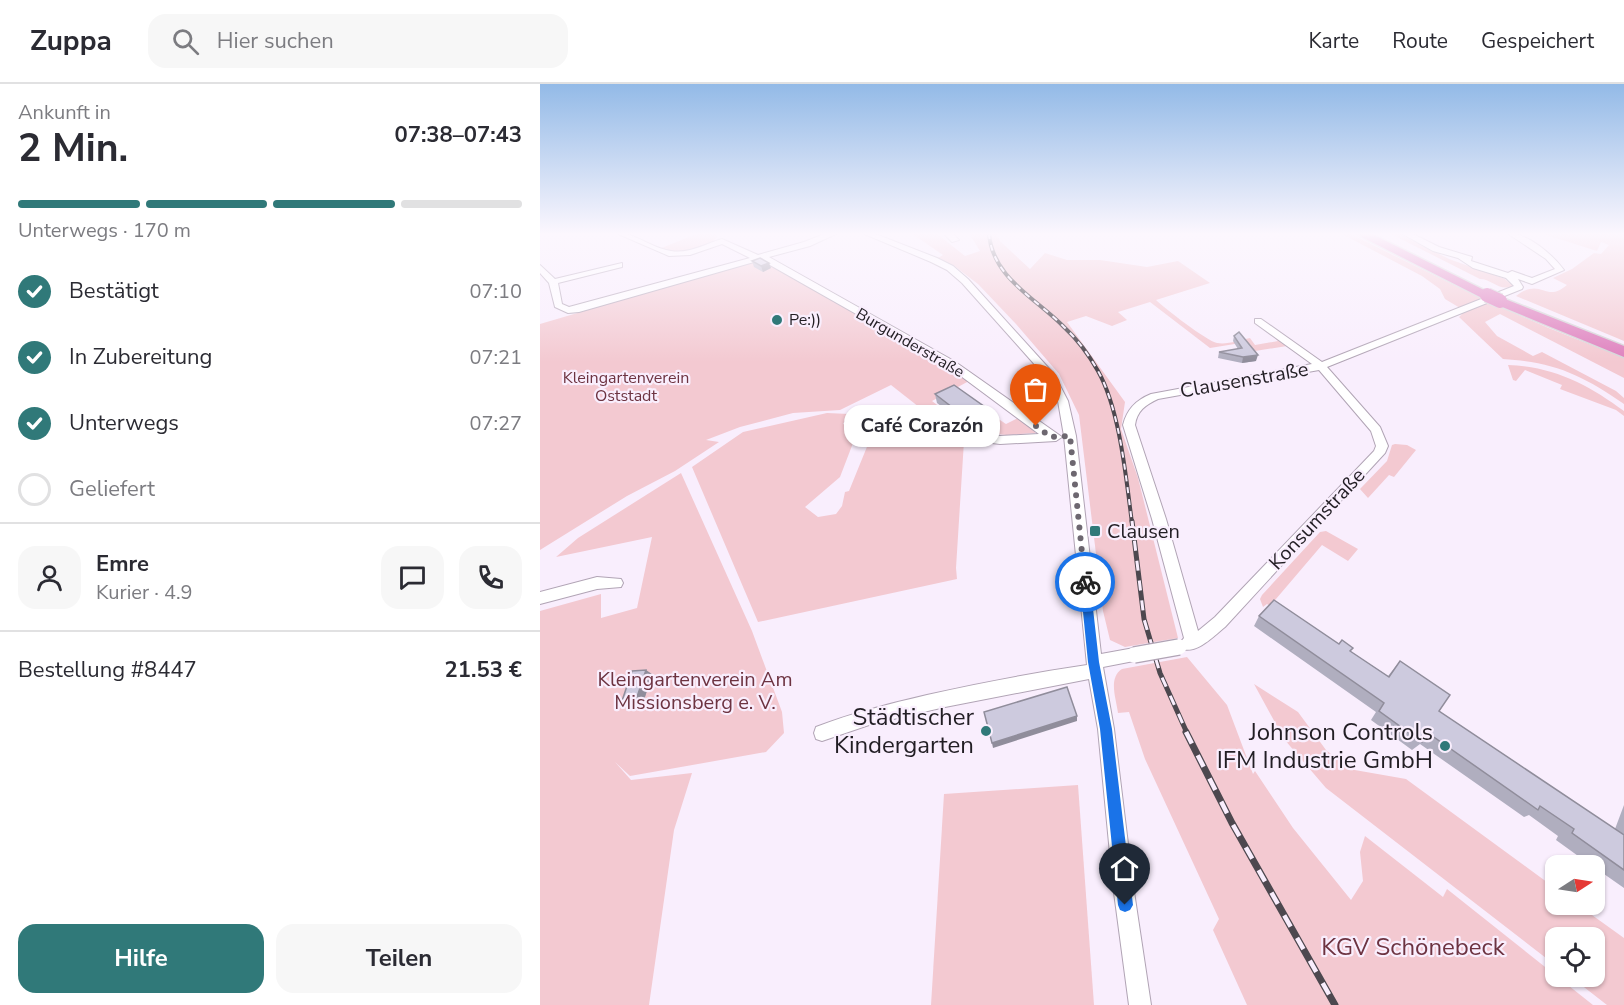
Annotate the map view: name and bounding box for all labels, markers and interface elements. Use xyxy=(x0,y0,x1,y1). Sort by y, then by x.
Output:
search box xyxy=(148,14,568,68)
text: Zuppa xyxy=(30,22,112,60)
icon: search xyxy=(169,25,202,58)
text: Hier suchen xyxy=(217,26,334,56)
text: Karte xyxy=(1309,27,1359,55)
text: Route xyxy=(1392,27,1448,55)
text: Gespeichert xyxy=(1481,27,1594,55)
text: Ankunft in xyxy=(18,99,111,126)
text: 07:38–07:43 xyxy=(394,120,522,150)
text: 2 Min. xyxy=(18,122,128,175)
text: Unterwegs · 170 m xyxy=(18,217,191,244)
icon: check xyxy=(18,275,51,308)
text: Bestätigt xyxy=(69,276,159,306)
text: 07:10 xyxy=(469,278,522,305)
street label: Burgunderstraße xyxy=(852,303,968,383)
place label: Pe:)) xyxy=(789,309,821,331)
marker: Pe:)) xyxy=(770,313,784,327)
icon: check xyxy=(18,341,51,374)
text: In Zubereitung xyxy=(69,342,212,372)
text: 07:21 xyxy=(469,344,522,371)
street label: Clausenstraße xyxy=(1178,355,1310,405)
pin xyxy=(1010,364,1061,426)
park label: Kleingartenverein Oststadt xyxy=(563,367,689,407)
icon: bag xyxy=(1019,373,1052,406)
callout: Café Corazón xyxy=(844,405,1000,447)
icon: check xyxy=(18,407,51,440)
text: Unterwegs xyxy=(69,408,179,438)
text: 07:27 xyxy=(469,410,522,437)
text: Café Corazón xyxy=(861,412,984,439)
street label: Konsumstraße xyxy=(1263,462,1371,576)
text: Geliefert xyxy=(69,474,155,504)
place label: Clausen xyxy=(1107,518,1180,545)
marker: Clausen xyxy=(1088,524,1102,538)
button: person xyxy=(18,546,81,609)
button: chat xyxy=(381,546,444,609)
button: phone xyxy=(459,546,522,609)
text: Emre xyxy=(96,549,149,579)
courier xyxy=(1055,552,1115,612)
icon: bike xyxy=(1069,566,1102,599)
text: Kurier · 4.9 xyxy=(96,579,193,606)
text: Bestellung #8447 xyxy=(18,655,197,685)
text: 21.53 € xyxy=(445,655,522,685)
park label: Kleingartenverein Am Missionsberg e. V. xyxy=(597,666,793,716)
place label: Städtischer Kindergarten xyxy=(834,701,974,761)
place label: Johnson Controls IFM Industrie GmbH xyxy=(1217,716,1433,776)
marker: Städtischer Kindergarten xyxy=(979,724,993,738)
marker: Johnson Controls IFM Industrie GmbH xyxy=(1438,739,1452,753)
pin xyxy=(1099,843,1150,905)
icon: home xyxy=(1108,852,1141,885)
north arrow xyxy=(1545,855,1605,915)
map controls xyxy=(1545,855,1605,987)
button: Hilfe xyxy=(18,924,264,993)
button: Teilen xyxy=(276,924,522,993)
button: locate xyxy=(1545,927,1605,987)
park label: KGV Schönebeck xyxy=(1321,931,1506,963)

